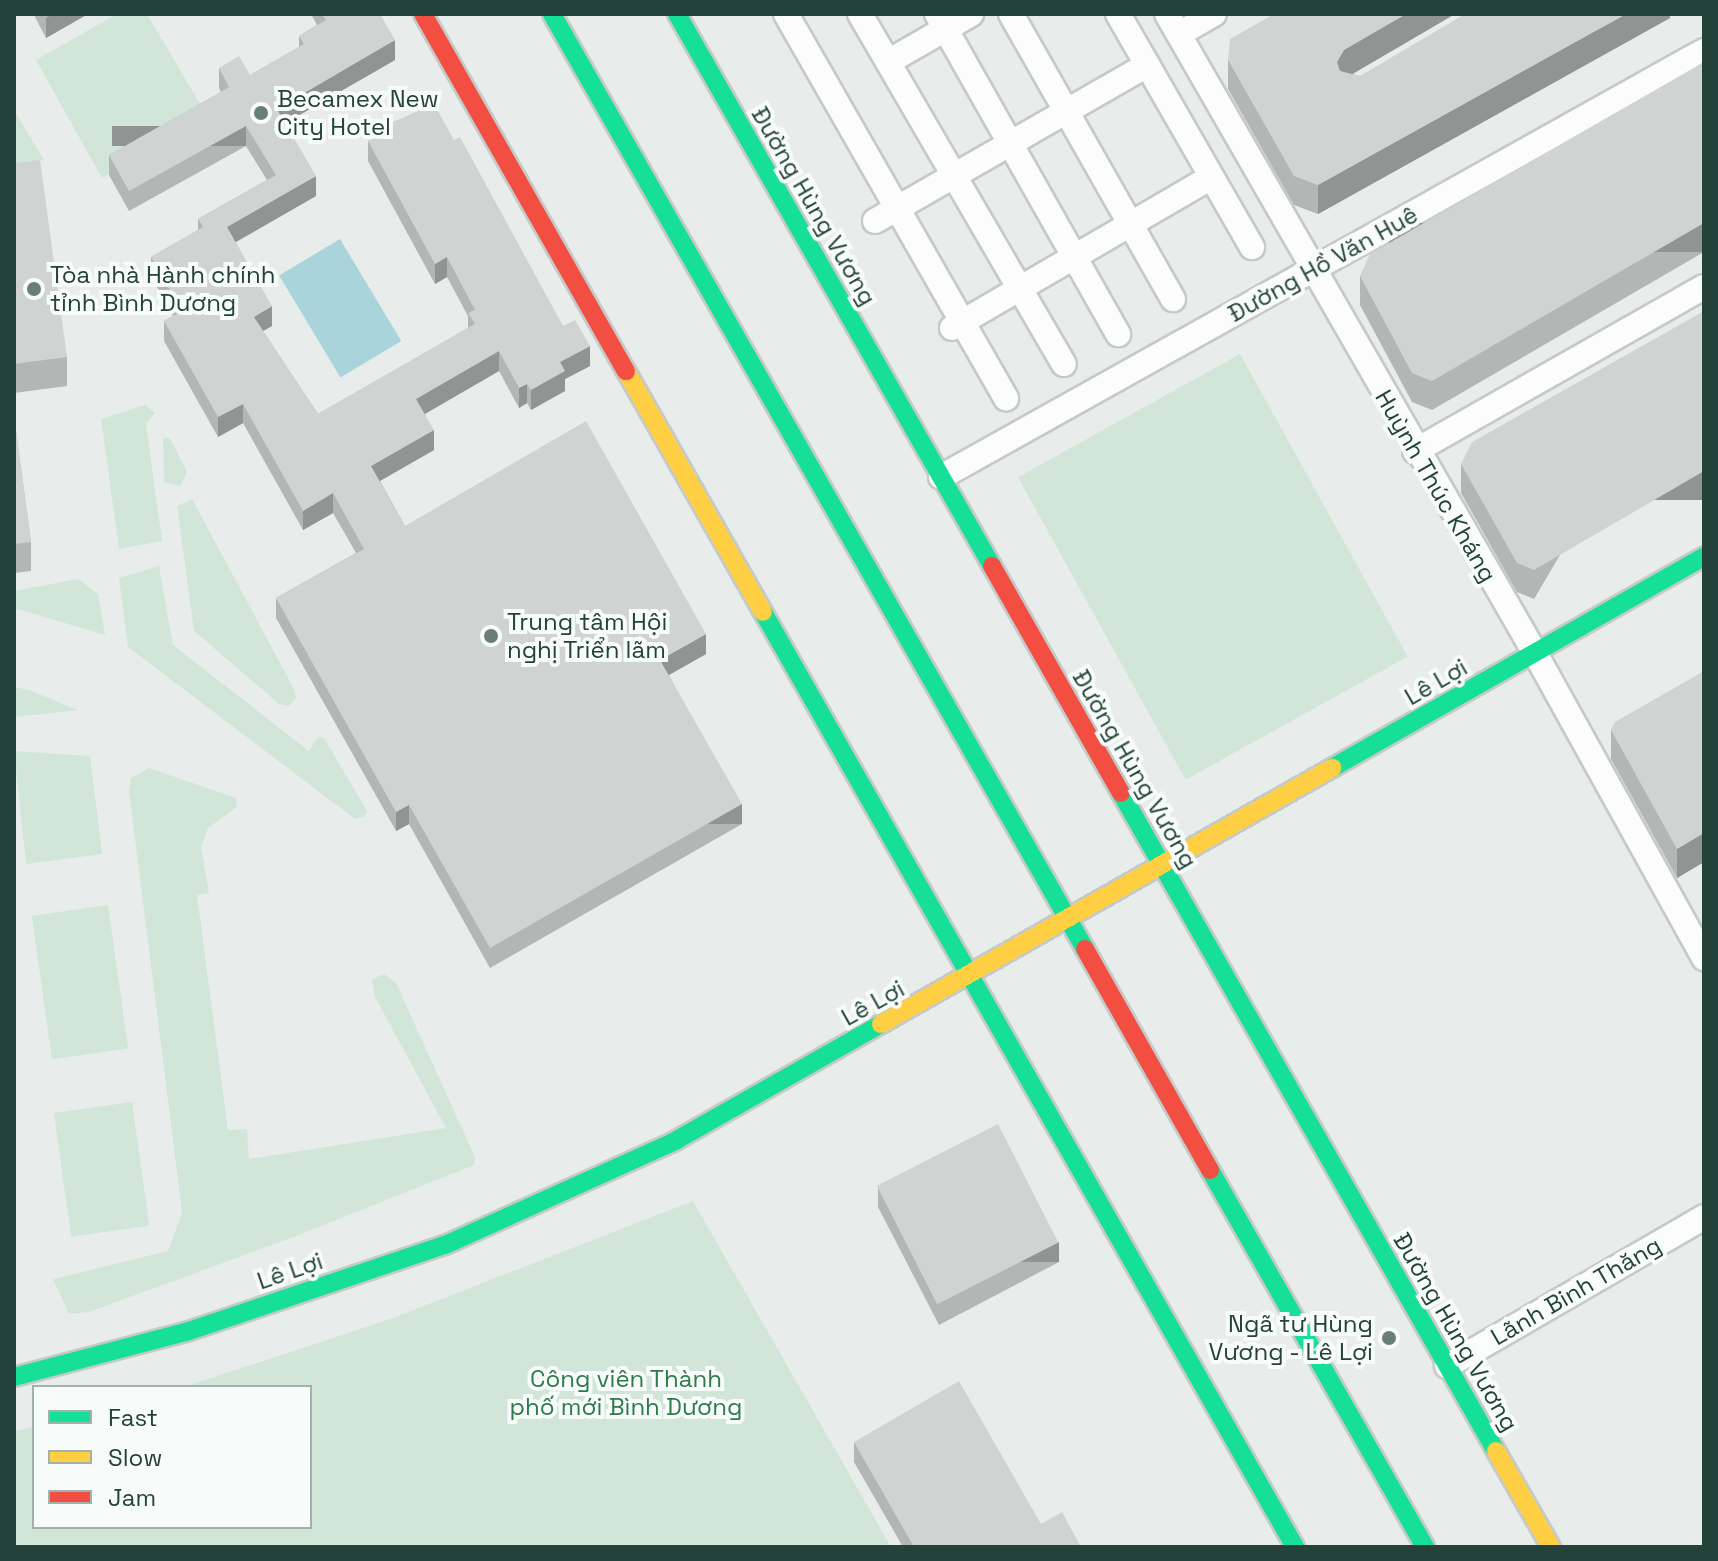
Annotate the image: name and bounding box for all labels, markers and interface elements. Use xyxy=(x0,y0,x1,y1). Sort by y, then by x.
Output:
place label: Becamex New City Hotel xyxy=(277,85,439,141)
street label: Đường Hùng Vương xyxy=(745,102,883,310)
marker: Becamex New City Hotel xyxy=(252,104,270,122)
street label: Đường Hồ Văn Huê xyxy=(1223,200,1423,328)
place label: Tòa nhà Hành chính tỉnh Bình Dương xyxy=(50,261,275,317)
marker: Tòa nhà Hành chính tỉnh Bình Dương xyxy=(25,280,43,298)
street label: Huỳnh Thúc Kháng xyxy=(1369,384,1503,588)
place label: Trung tâm Hội nghị Triển lãm xyxy=(507,608,667,664)
marker: Trung tâm Hội nghị Triển lãm xyxy=(482,627,500,645)
street label: Lê Lợi xyxy=(1400,653,1472,711)
street label: Đường Hùng Vương xyxy=(1066,665,1204,873)
street label: Lê Lợi xyxy=(837,974,909,1032)
street label: Đường Hùng Vương xyxy=(1387,1228,1525,1436)
street label: Lãnh Binh Thăng xyxy=(1485,1230,1667,1352)
street label: Lê Lợi xyxy=(253,1246,327,1296)
place label: Ngã tư Hùng Vương - Lê Lợi xyxy=(1207,1310,1373,1366)
marker: Ngã tư Hùng Vương - Lê Lợi xyxy=(1380,1329,1398,1347)
park label: Công viên Thành phố mới Bình Dương xyxy=(510,1365,742,1421)
legend xyxy=(32,1385,312,1529)
text: Fast xyxy=(108,1402,158,1433)
text: Slow xyxy=(108,1442,162,1473)
text: Jam xyxy=(108,1482,156,1513)

